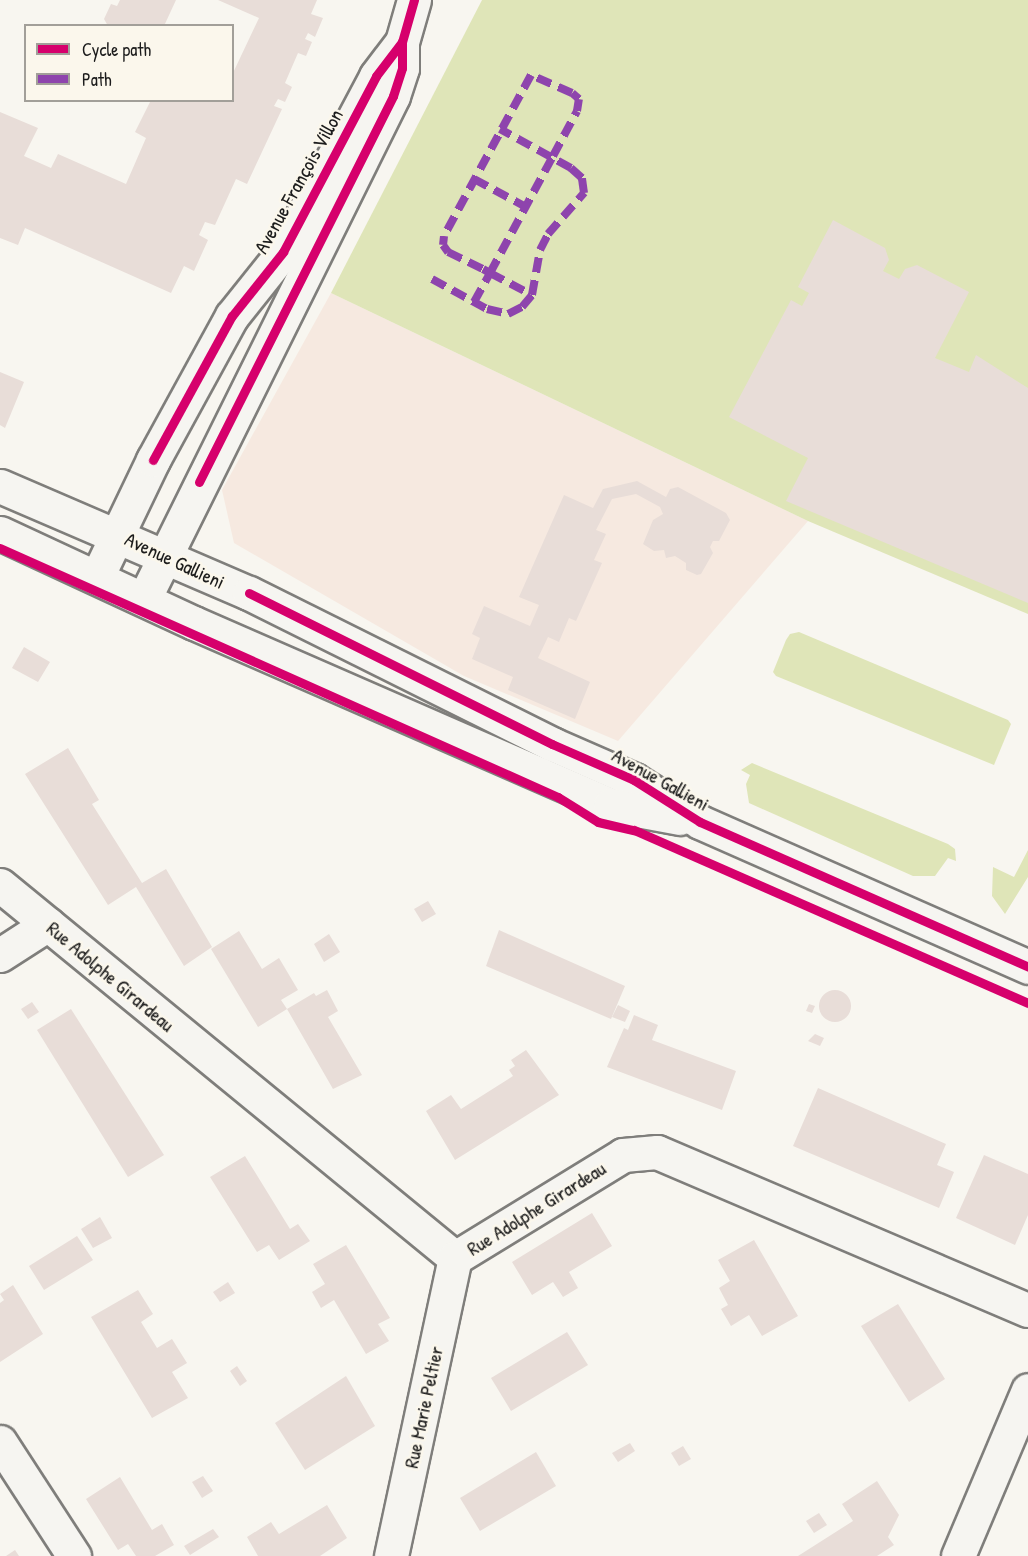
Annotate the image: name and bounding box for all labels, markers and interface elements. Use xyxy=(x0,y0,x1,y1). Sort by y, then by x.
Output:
legend xyxy=(24,24,234,102)
text: Cycle path xyxy=(82,37,151,62)
text: Path xyxy=(82,67,111,92)
street label: Avenue François Villon xyxy=(248,105,348,257)
street label: Avenue Gallieni xyxy=(121,526,229,594)
street label: Avenue Gallieni xyxy=(608,742,714,816)
street label: Rue Adolphe Girardeau xyxy=(42,916,180,1036)
street label: Rue Adolphe Girardeau xyxy=(462,1156,610,1260)
street label: Rue Marie Peltier xyxy=(398,1344,448,1470)

